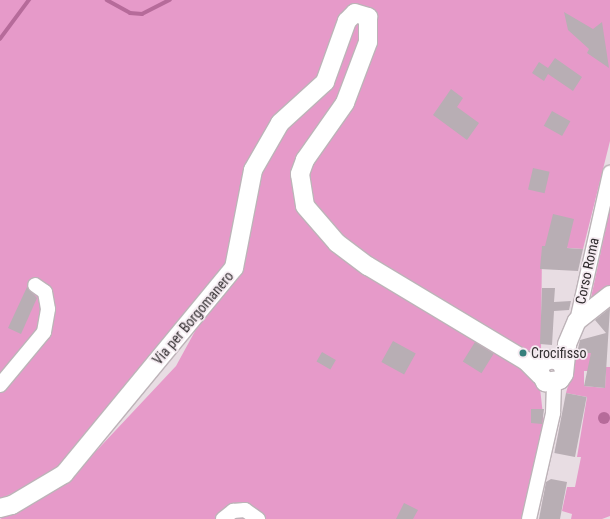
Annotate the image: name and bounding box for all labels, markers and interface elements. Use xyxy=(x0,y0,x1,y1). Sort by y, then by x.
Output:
street label: Corso Roma xyxy=(572,236,602,306)
street label: Via per Borgomanero xyxy=(149,268,237,368)
place label: Crocifisso xyxy=(531,345,586,361)
marker: Crocifisso xyxy=(518,348,528,358)

